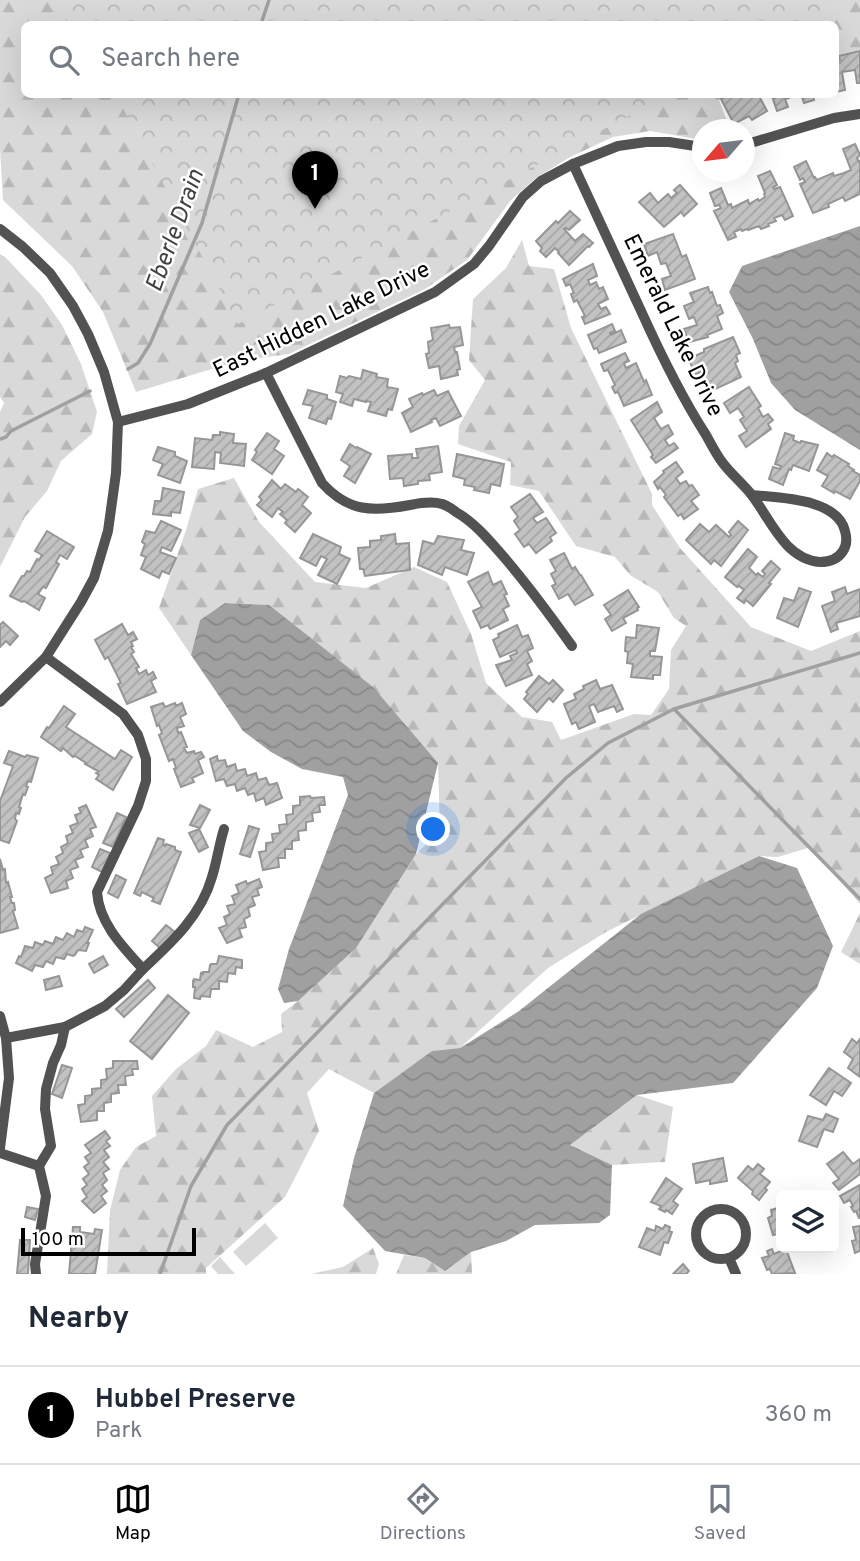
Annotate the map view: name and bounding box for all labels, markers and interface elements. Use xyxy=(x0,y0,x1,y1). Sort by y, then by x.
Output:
search box xyxy=(21,21,839,98)
icon: search xyxy=(45,41,83,79)
text: Search here xyxy=(101,43,240,76)
north arrow xyxy=(692,119,755,182)
pin: 1 xyxy=(292,151,338,209)
water label: Eberle Drain xyxy=(140,166,212,296)
street label: Emerald Lake Drive xyxy=(615,230,729,422)
street label: East Hidden Lake Drive xyxy=(209,256,435,386)
your location xyxy=(416,812,450,846)
map controls xyxy=(776,1190,839,1253)
button: layers xyxy=(776,1190,839,1253)
scale bar xyxy=(21,1225,196,1257)
text: 100 m xyxy=(32,1228,84,1252)
text: Nearby xyxy=(28,1301,129,1338)
text: Hubbel Preserve xyxy=(95,1384,296,1417)
text: 1 xyxy=(46,1401,56,1430)
text: 360 m xyxy=(765,1401,832,1430)
text: Park xyxy=(95,1417,142,1446)
tab: Map xyxy=(114,1480,152,1546)
tab: Directions xyxy=(380,1480,466,1546)
tab: Saved xyxy=(694,1480,746,1546)

